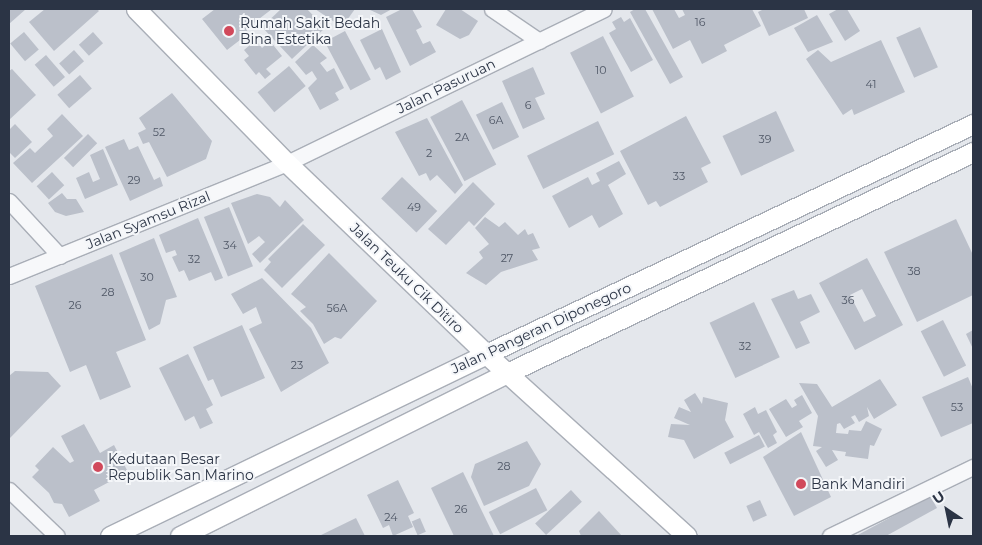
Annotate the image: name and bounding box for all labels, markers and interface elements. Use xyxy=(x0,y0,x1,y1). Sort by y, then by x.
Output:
place label: Rumah Sakit Bedah Bina Estetika xyxy=(240,15,380,48)
house number: 16 xyxy=(695,15,705,29)
marker: Rumah Sakit Bedah Bina Estetika xyxy=(222,24,236,38)
street label: Jalan Pasuruan xyxy=(394,55,498,117)
house number: 10 xyxy=(595,63,607,77)
house number: 41 xyxy=(866,77,876,91)
house number: 6 xyxy=(525,98,531,112)
house number: 6A xyxy=(489,113,503,127)
house number: 52 xyxy=(153,125,165,139)
house number: 2A xyxy=(455,130,469,144)
house number: 39 xyxy=(759,132,771,146)
house number: 2 xyxy=(426,146,432,160)
house number: 33 xyxy=(673,169,685,183)
house number: 29 xyxy=(128,173,140,187)
street label: Jalan Syamsu Rizal xyxy=(83,187,213,253)
house number: 49 xyxy=(407,200,421,214)
street label: Jalan Teuku Cik Ditiro xyxy=(347,219,467,337)
house number: 34 xyxy=(223,238,237,252)
house number: 27 xyxy=(501,251,513,265)
house number: 32 xyxy=(188,252,200,266)
house number: 38 xyxy=(907,264,921,278)
house number: 30 xyxy=(140,270,154,284)
street label: Jalan Pangeran Diponegoro xyxy=(448,279,634,377)
house number: 28 xyxy=(101,285,115,299)
house number: 36 xyxy=(842,293,854,307)
house number: 26 xyxy=(69,298,81,312)
house number: 56A xyxy=(327,301,347,315)
house number: 32 xyxy=(739,339,751,353)
house number: 23 xyxy=(291,358,303,372)
house number: 53 xyxy=(951,400,963,414)
place label: Kedutaan Besar Republik San Marino xyxy=(108,451,254,484)
house number: 28 xyxy=(497,459,511,473)
marker: Kedutaan Besar Republik San Marino xyxy=(92,461,104,473)
place label: Bank Mandiri xyxy=(811,476,905,492)
marker: Bank Mandiri xyxy=(795,478,807,490)
north arrow xyxy=(922,485,972,535)
text: U xyxy=(929,487,948,508)
house number: 26 xyxy=(455,502,467,516)
house number: 24 xyxy=(384,510,398,524)

